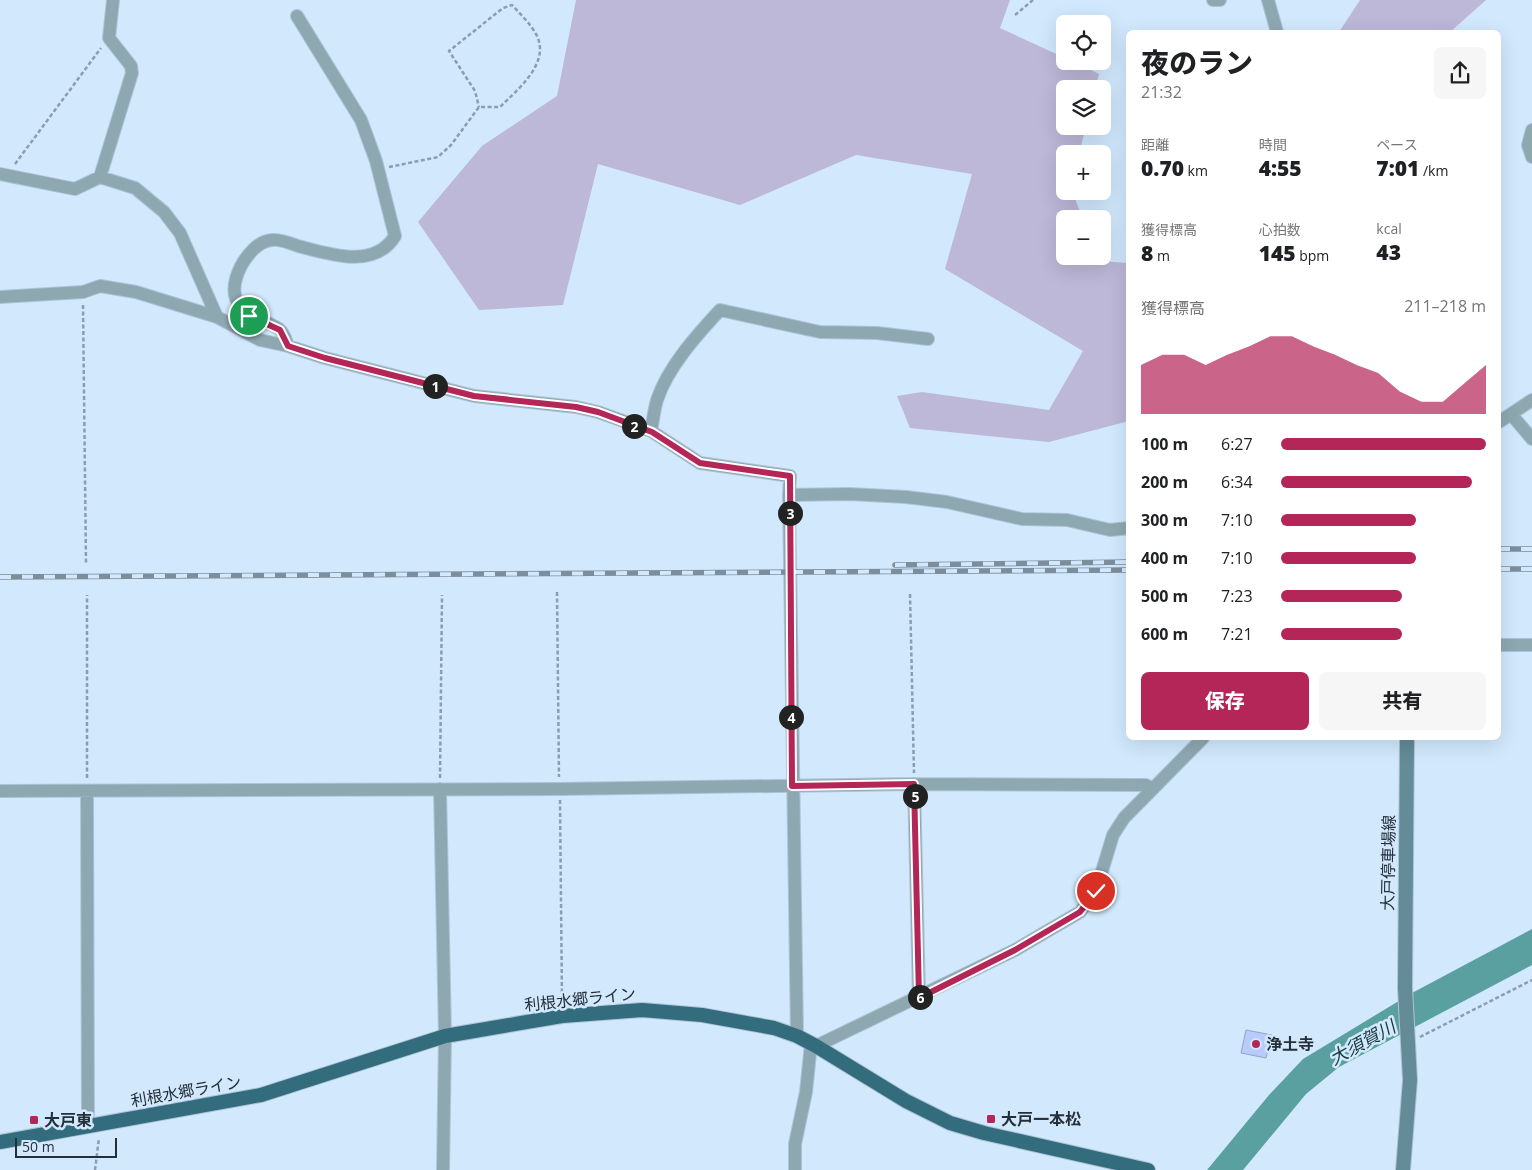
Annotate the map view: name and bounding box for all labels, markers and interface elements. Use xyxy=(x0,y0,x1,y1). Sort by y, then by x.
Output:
map controls xyxy=(1056,15,1111,265)
button: locate xyxy=(1056,15,1111,70)
text: 夜のラン xyxy=(1141,43,1253,81)
button: share xyxy=(1434,47,1486,99)
button: layers xyxy=(1056,80,1111,135)
text: 21:32 xyxy=(1141,81,1182,103)
text: 距離 xyxy=(1141,135,1169,154)
text: 時間 xyxy=(1259,135,1287,154)
text: ペース xyxy=(1376,135,1418,154)
button: + xyxy=(1056,145,1111,200)
text: 0.70 xyxy=(1141,154,1184,182)
text: 4:55 xyxy=(1259,154,1302,182)
text: 7:01 xyxy=(1376,154,1419,182)
text: km xyxy=(1184,161,1208,180)
text: /km xyxy=(1419,161,1448,180)
button: − xyxy=(1056,210,1111,265)
text: kcal xyxy=(1376,219,1402,238)
text: 獲得標高 xyxy=(1141,220,1197,239)
text: 心拍数 xyxy=(1259,220,1301,239)
text: 43 xyxy=(1376,238,1401,266)
text: 8 xyxy=(1141,239,1153,267)
text: 145 xyxy=(1259,239,1296,267)
text: m xyxy=(1153,246,1170,265)
text: bpm xyxy=(1296,246,1329,265)
pin xyxy=(228,295,270,337)
text: 211–218 m xyxy=(1404,295,1486,317)
text: 獲得標高 xyxy=(1141,297,1205,319)
icon: arrive xyxy=(235,302,263,330)
pin: 1 xyxy=(422,374,448,398)
text: 1 xyxy=(431,377,440,396)
pin: 2 xyxy=(622,414,646,438)
text: 2 xyxy=(630,417,639,436)
text: 100 m xyxy=(1141,433,1188,455)
text: 6:27 xyxy=(1221,433,1253,455)
text: 200 m xyxy=(1141,471,1188,493)
text: 6:34 xyxy=(1221,471,1253,493)
pin: 3 xyxy=(778,500,802,526)
text: 3 xyxy=(786,504,795,523)
text: 300 m xyxy=(1141,509,1188,531)
text: 7:10 xyxy=(1221,509,1253,531)
text: 400 m xyxy=(1141,547,1188,569)
text: 7:10 xyxy=(1221,547,1253,569)
text: 500 m xyxy=(1141,585,1188,607)
text: 7:23 xyxy=(1221,585,1253,607)
text: 600 m xyxy=(1141,623,1188,645)
text: 7:21 xyxy=(1221,623,1253,645)
button: 保存 xyxy=(1141,672,1309,730)
button: 共有 xyxy=(1319,672,1486,730)
pin: 4 xyxy=(778,704,804,730)
text: 4 xyxy=(787,708,796,727)
pin: 5 xyxy=(902,784,928,808)
text: 5 xyxy=(911,787,920,806)
street label: 大戸停車場線 xyxy=(1376,815,1400,911)
pin xyxy=(1075,870,1117,912)
icon: check xyxy=(1082,877,1110,905)
street label: 利根水郷ライン xyxy=(523,982,637,1016)
pin: 6 xyxy=(908,984,932,1010)
text: 6 xyxy=(916,988,925,1007)
water label: 大須賀川 xyxy=(1325,1013,1401,1070)
place label: 浄土寺 xyxy=(1266,1033,1314,1055)
marker: 浄土寺 xyxy=(1250,1038,1262,1050)
street label: 利根水郷ライン xyxy=(129,1070,243,1112)
place label: 大戸一本松 xyxy=(1001,1108,1081,1130)
place label: 大戸東 xyxy=(44,1109,92,1131)
marker: 大戸一本松 xyxy=(985,1113,997,1125)
marker: 大戸東 xyxy=(28,1114,40,1126)
scale bar xyxy=(15,1135,118,1158)
text: 50 m xyxy=(22,1137,55,1156)

